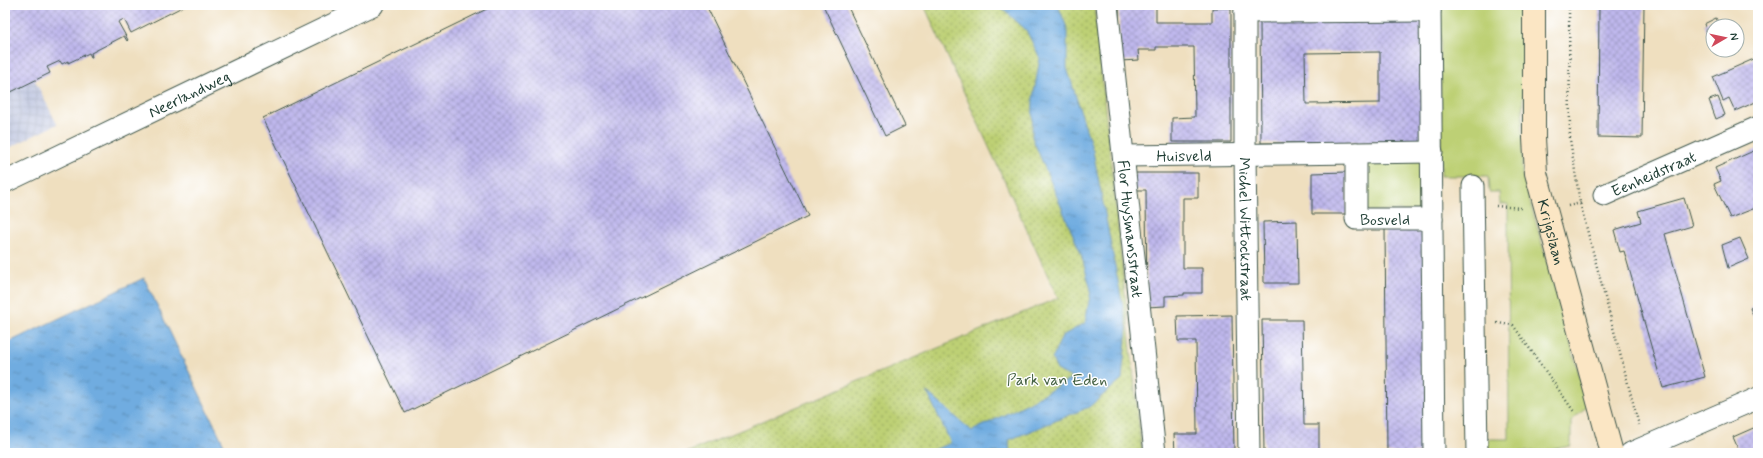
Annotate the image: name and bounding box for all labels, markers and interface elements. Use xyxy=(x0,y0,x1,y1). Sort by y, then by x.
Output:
north arrow xyxy=(1705,18,1745,58)
text: N xyxy=(1726,32,1741,41)
street label: Neerlandweg xyxy=(145,66,234,124)
street label: Huisveld xyxy=(1156,146,1212,168)
street label: Eenheidstraat xyxy=(1608,147,1700,202)
street label: Michel Wittockstraat xyxy=(1233,157,1256,301)
street label: Flor Huysmansstraat xyxy=(1112,159,1147,299)
street label: Krijgslaan xyxy=(1532,197,1569,267)
street label: Bosveld xyxy=(1360,210,1410,231)
park label: Park van Eden xyxy=(1007,370,1107,391)

